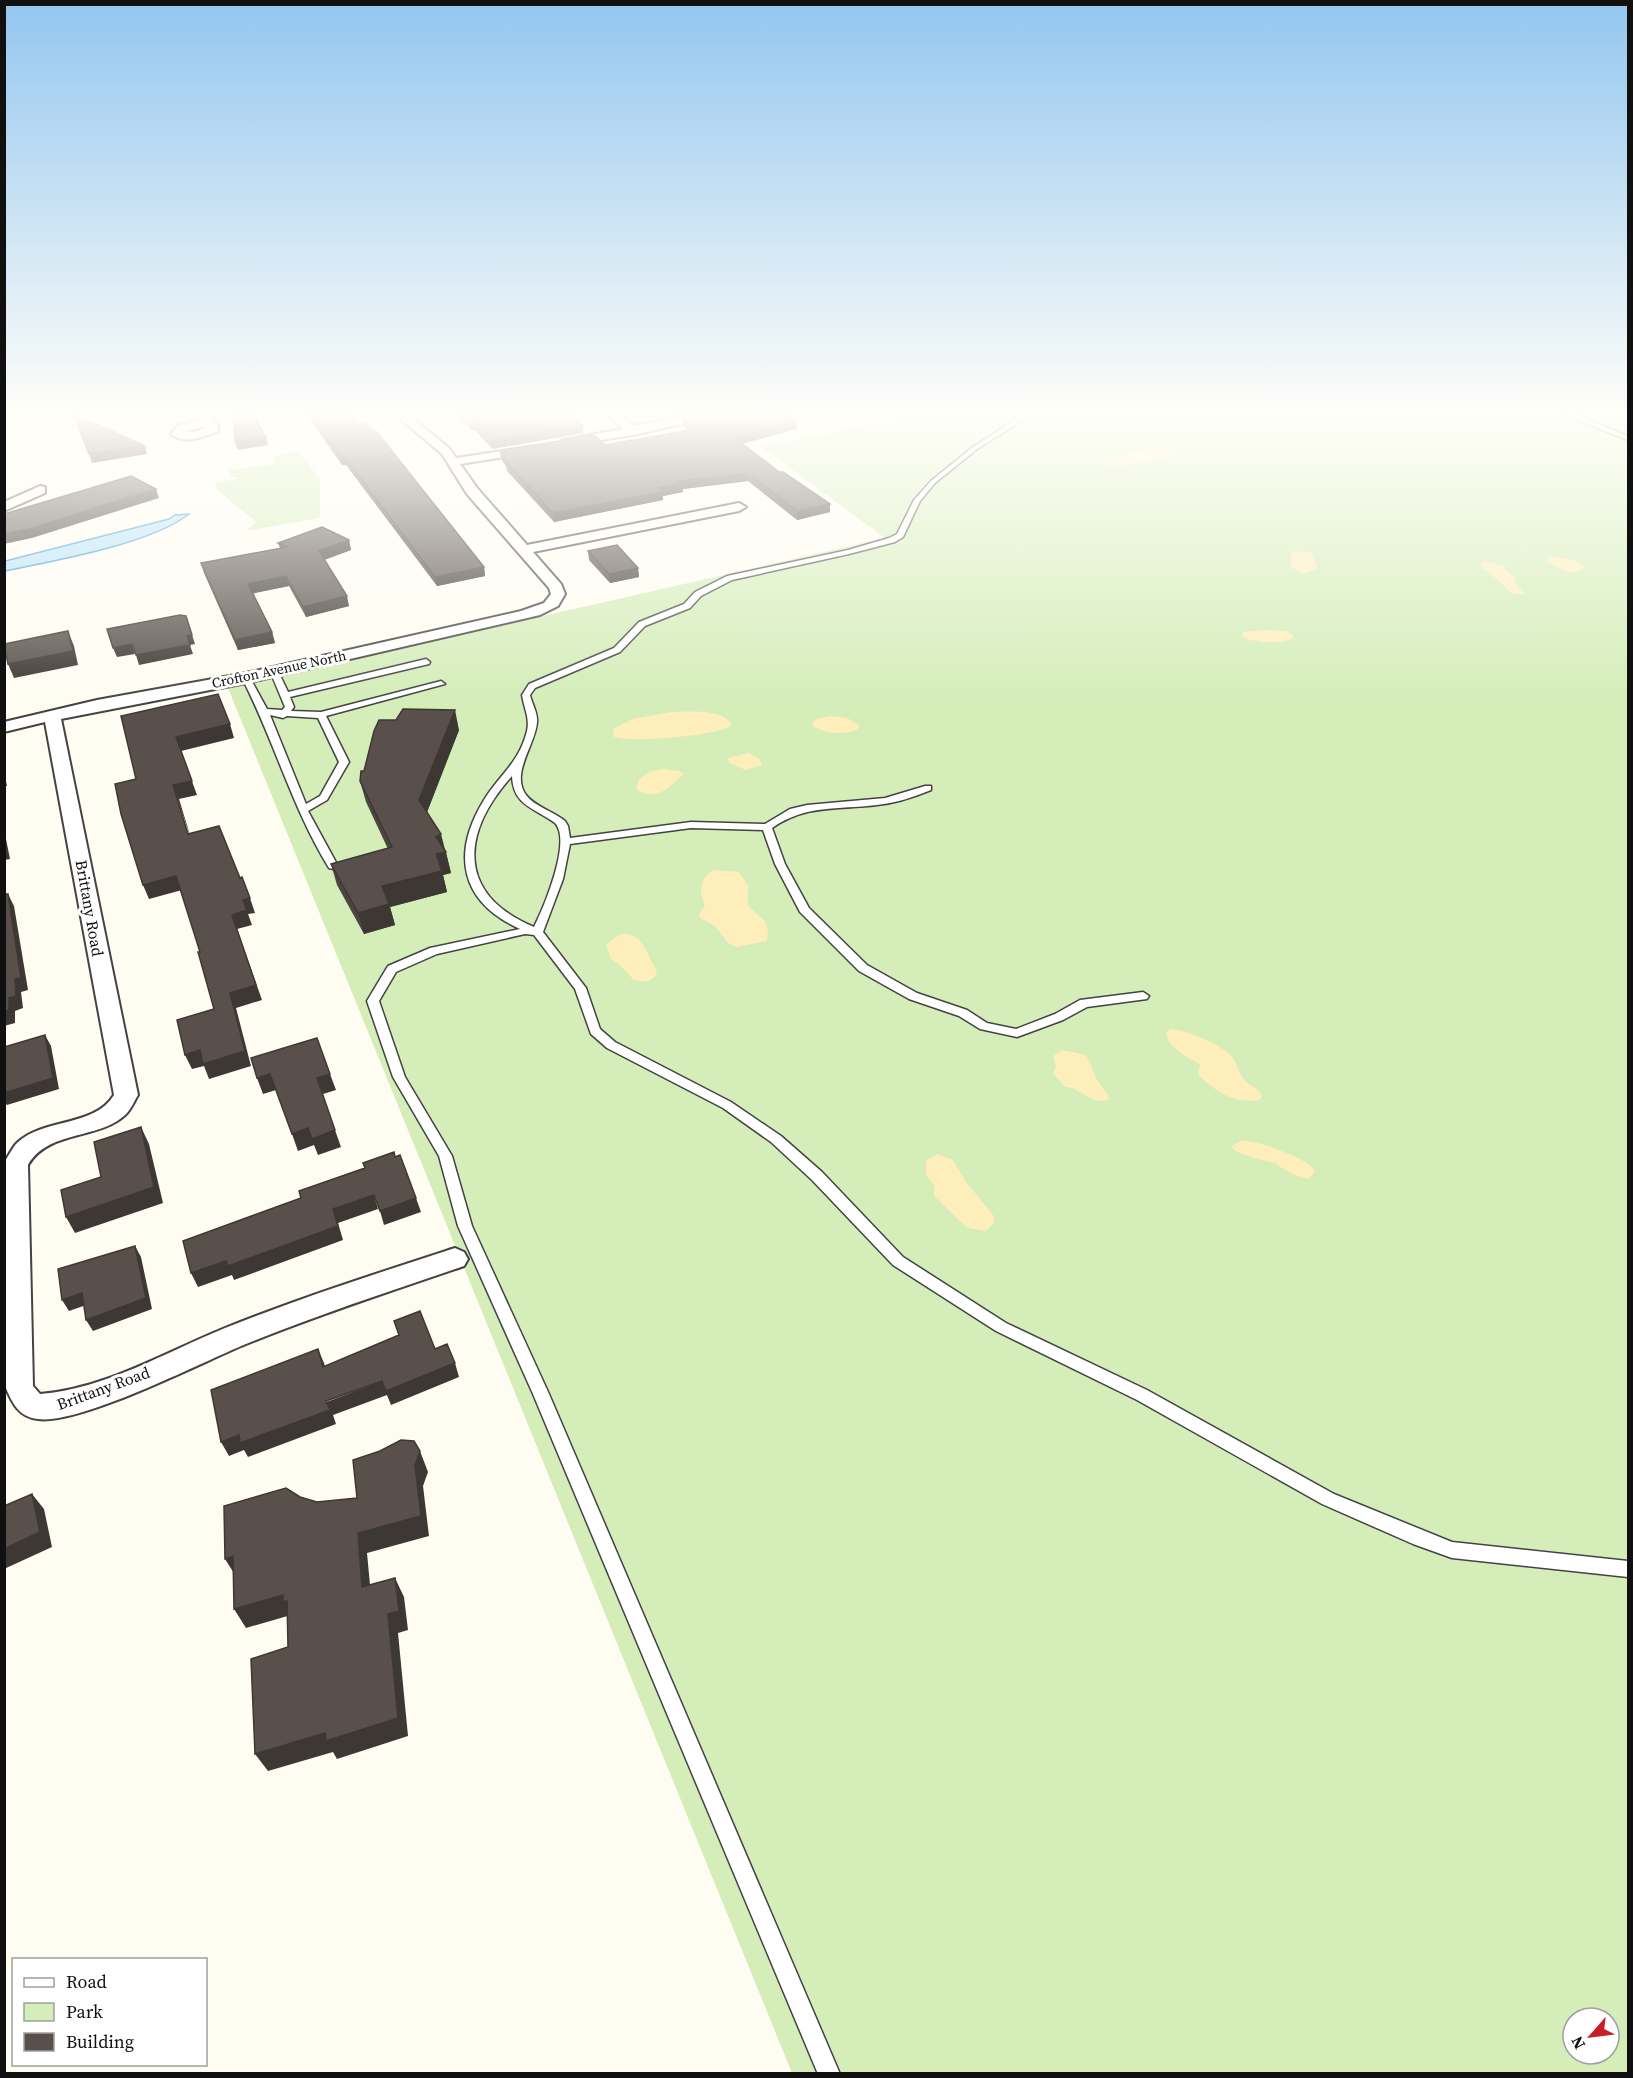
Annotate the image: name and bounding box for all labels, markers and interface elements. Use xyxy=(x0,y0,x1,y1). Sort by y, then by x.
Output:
street label: Crofton Avenue North xyxy=(210,645,348,693)
street label: Brittany Road xyxy=(71,858,109,958)
street label: Brittany Road xyxy=(53,1361,153,1415)
legend xyxy=(12,1958,207,2066)
text: Road xyxy=(66,1969,107,1994)
text: Park xyxy=(66,1999,103,2024)
north arrow xyxy=(1561,2006,1621,2066)
text: Building xyxy=(66,2029,134,2054)
text: N xyxy=(1565,2032,1590,2053)

